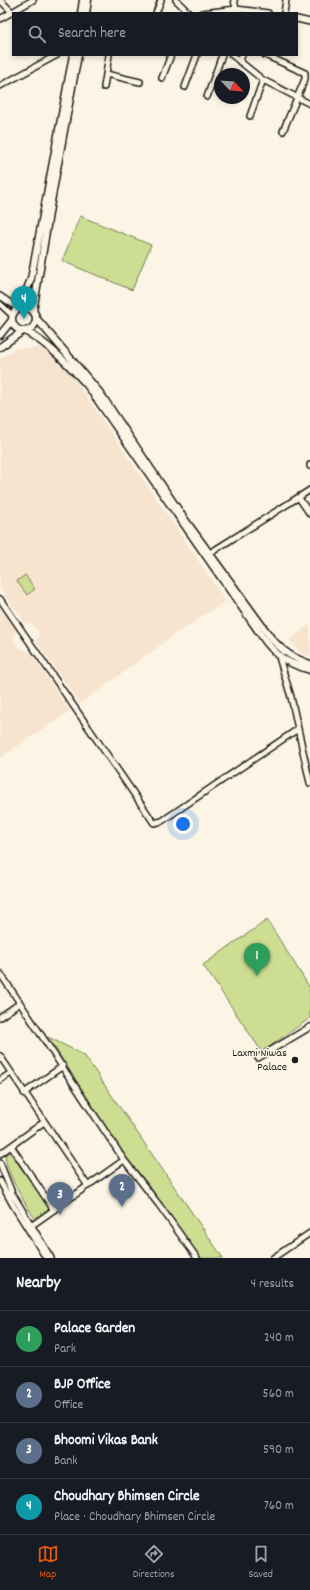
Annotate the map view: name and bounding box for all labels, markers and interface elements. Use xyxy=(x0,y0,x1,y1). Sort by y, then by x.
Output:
search box xyxy=(12,12,298,56)
icon: search xyxy=(26,23,48,45)
text: Search here xyxy=(58,23,126,45)
north arrow xyxy=(214,68,250,104)
pin: 4 xyxy=(11,286,37,319)
your location xyxy=(173,814,193,834)
pin: 1 xyxy=(244,943,270,976)
place label: Laxmi Niwas Palace xyxy=(232,1045,287,1076)
marker: Laxmi Niwas Palace xyxy=(290,1055,300,1065)
pin: 2 xyxy=(109,1174,135,1207)
pin: 3 xyxy=(47,1182,73,1215)
text: Nearby xyxy=(16,1272,60,1296)
text: 4 results xyxy=(251,1275,294,1294)
text: Palace Garden xyxy=(54,1318,135,1340)
text: 1 xyxy=(28,1329,30,1348)
text: 240 m xyxy=(264,1329,294,1348)
text: Park xyxy=(54,1340,76,1359)
text: BJP Office xyxy=(54,1374,111,1396)
text: 2 xyxy=(26,1385,32,1404)
text: 560 m xyxy=(263,1385,294,1404)
text: Office xyxy=(54,1396,83,1415)
text: Bhoomi Vikas Bank xyxy=(54,1430,158,1452)
text: 3 xyxy=(26,1441,32,1460)
text: 590 m xyxy=(263,1441,294,1460)
text: Bank xyxy=(54,1452,78,1471)
text: Choudhary Bhimsen Circle xyxy=(54,1486,200,1508)
text: 4 xyxy=(26,1497,32,1516)
text: 760 m xyxy=(264,1497,294,1516)
text: Place · Choudhary Bhimsen Circle xyxy=(54,1508,215,1527)
tab: Map xyxy=(37,1543,59,1583)
tab: Directions xyxy=(133,1543,175,1583)
tab: Saved xyxy=(248,1543,273,1583)

